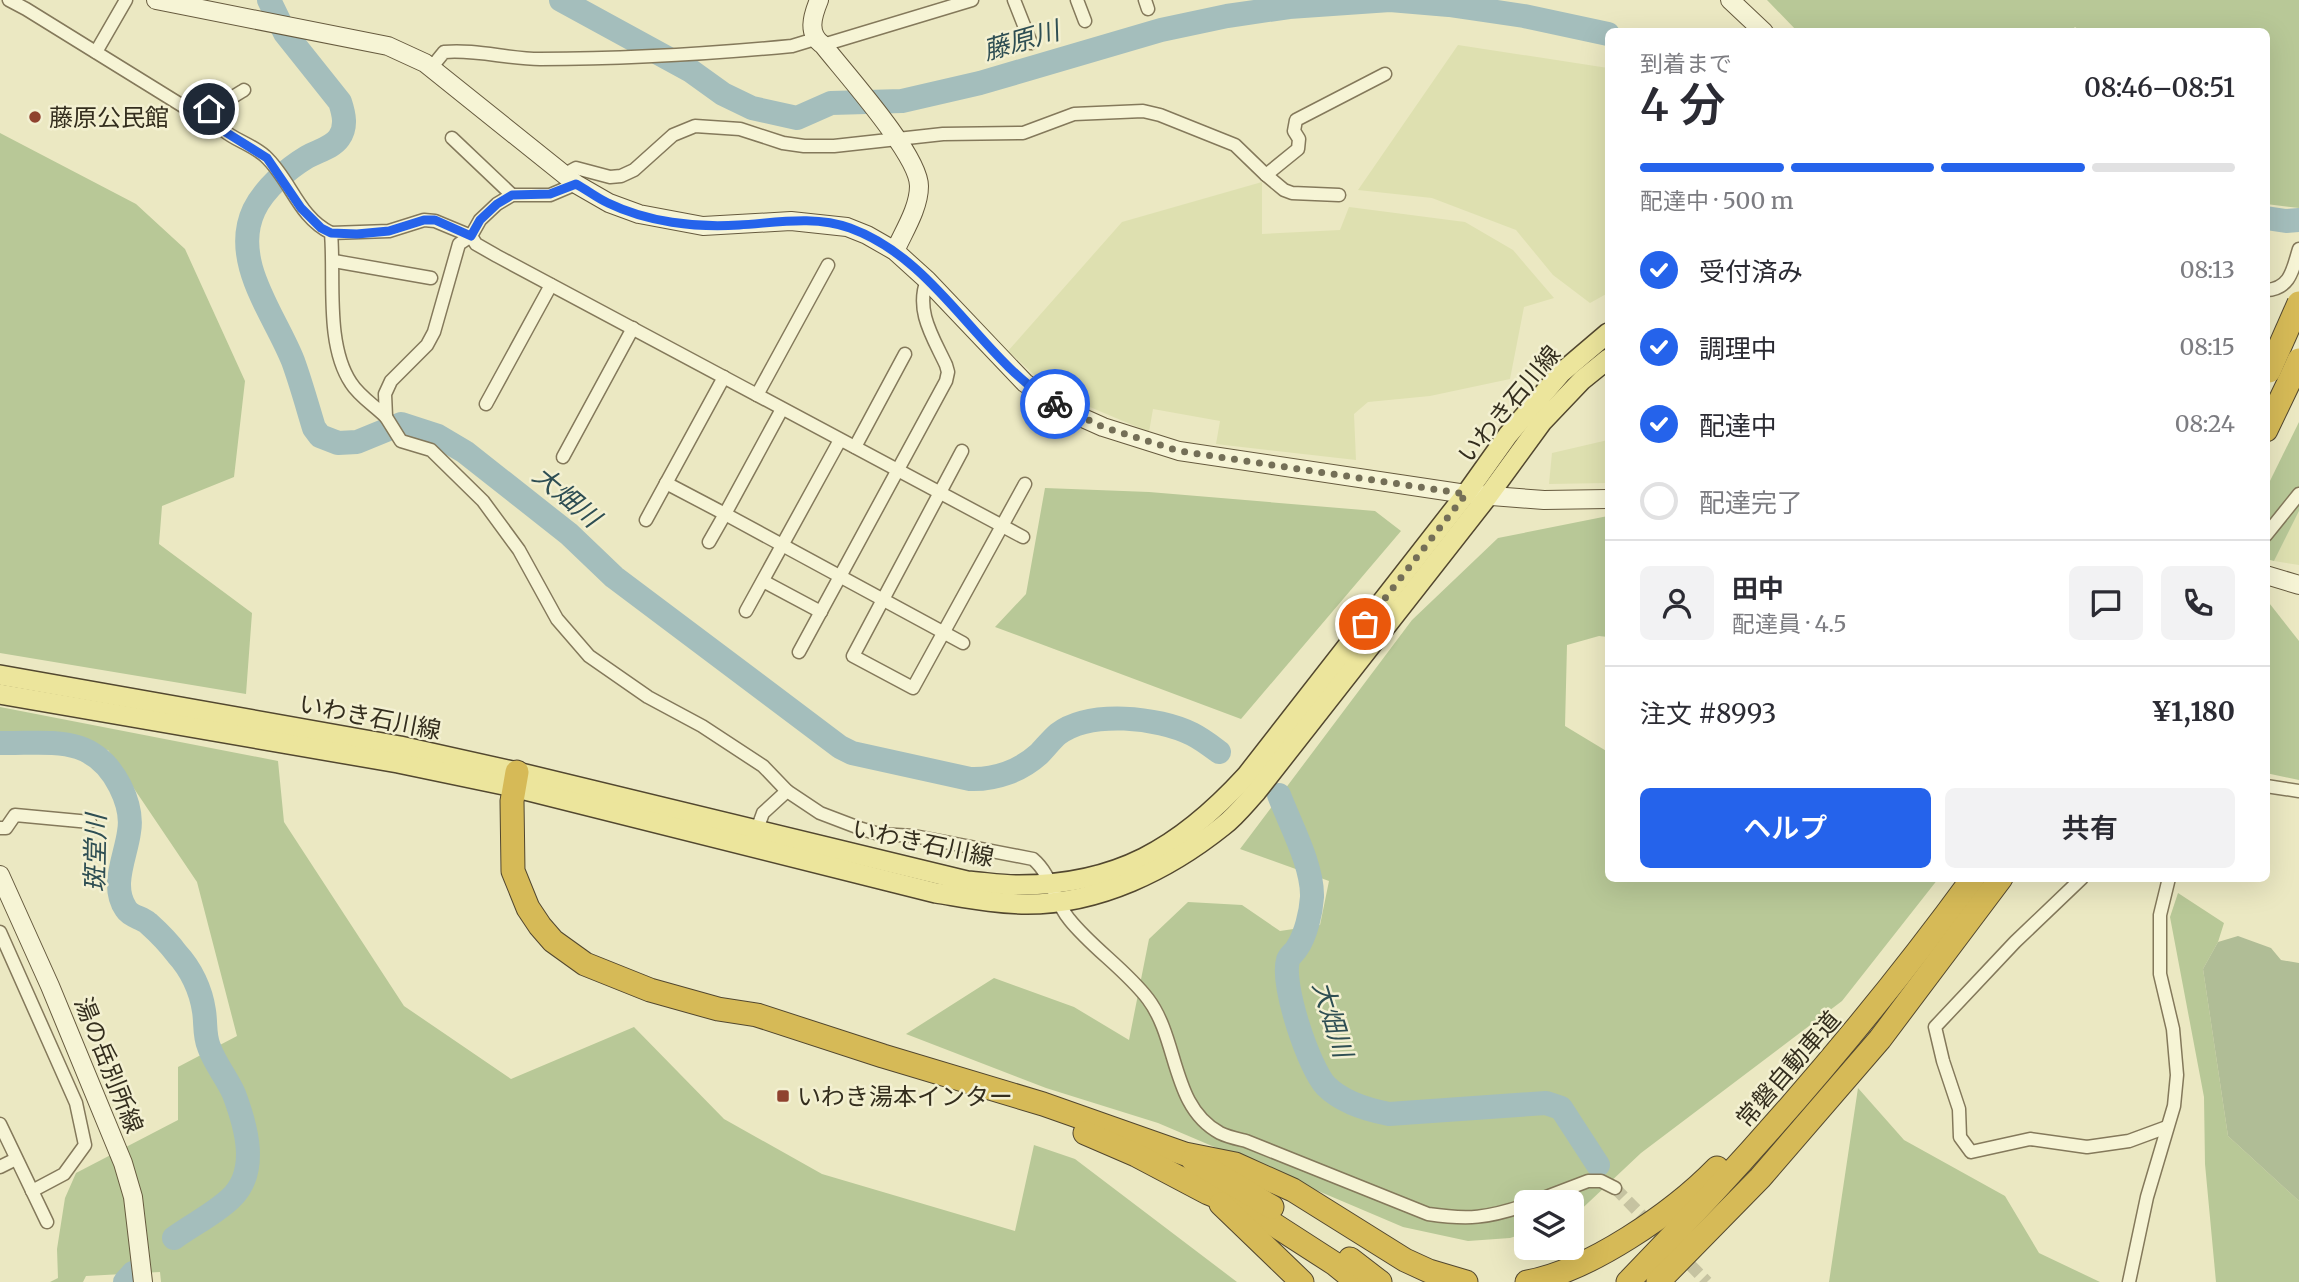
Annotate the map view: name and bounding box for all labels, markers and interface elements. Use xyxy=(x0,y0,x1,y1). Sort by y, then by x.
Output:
water label: 藤原川 xyxy=(979,13,1066,67)
text: 到着まで xyxy=(1640,49,1732,78)
text: 08:46–08:51 xyxy=(2084,71,2235,104)
text: 4 分 xyxy=(1640,76,1726,134)
pin xyxy=(179,79,239,139)
icon: home xyxy=(190,90,228,128)
place label: 藤原公民館 xyxy=(49,102,169,133)
marker: 藤原公民館 xyxy=(27,109,43,125)
text: 配達中 · 500 m xyxy=(1640,186,1794,215)
icon: check xyxy=(1640,251,1678,289)
text: 受付済み xyxy=(1699,255,1803,288)
text: 08:13 xyxy=(2180,255,2235,284)
icon: check xyxy=(1640,328,1678,366)
text: 調理中 xyxy=(1699,332,1777,365)
text: 08:15 xyxy=(2179,332,2235,361)
street label: いわき石川線 xyxy=(1451,339,1567,469)
courier xyxy=(1020,369,1090,439)
icon: bike xyxy=(1036,385,1074,423)
icon: check xyxy=(1640,405,1678,443)
text: 配達中 xyxy=(1699,409,1777,442)
text: 08:24 xyxy=(2175,409,2235,438)
water label: 大畑川 xyxy=(527,458,610,536)
text: 配達完了 xyxy=(1699,486,1803,519)
button: person xyxy=(1640,566,1714,640)
button: chat xyxy=(2069,566,2143,640)
button: phone xyxy=(2161,566,2235,640)
text: 田中 xyxy=(1732,572,1784,605)
pin xyxy=(1335,594,1395,654)
icon: bag xyxy=(1346,605,1384,643)
text: 配達員 · 4.5 xyxy=(1732,609,1847,638)
street label: いわき石川線 xyxy=(296,688,444,746)
text: ¥1,180 xyxy=(2151,695,2235,728)
text: 注文 #8993 xyxy=(1640,697,1776,730)
button: ヘルプ xyxy=(1640,788,1931,868)
button: 共有 xyxy=(1945,788,2235,868)
water label: 斑堂川 xyxy=(78,811,112,892)
street label: いわき石川線 xyxy=(849,813,997,873)
water label: 大畑川 xyxy=(1306,977,1361,1064)
street label: 湯の岳別所線 xyxy=(68,992,150,1138)
street label: 常磐自動車道 xyxy=(1729,1004,1847,1134)
place label: いわき湯本インター xyxy=(797,1081,1013,1112)
marker: いわき湯本インター xyxy=(775,1088,791,1104)
map controls xyxy=(1514,1190,1584,1260)
button: layers xyxy=(1514,1190,1584,1260)

